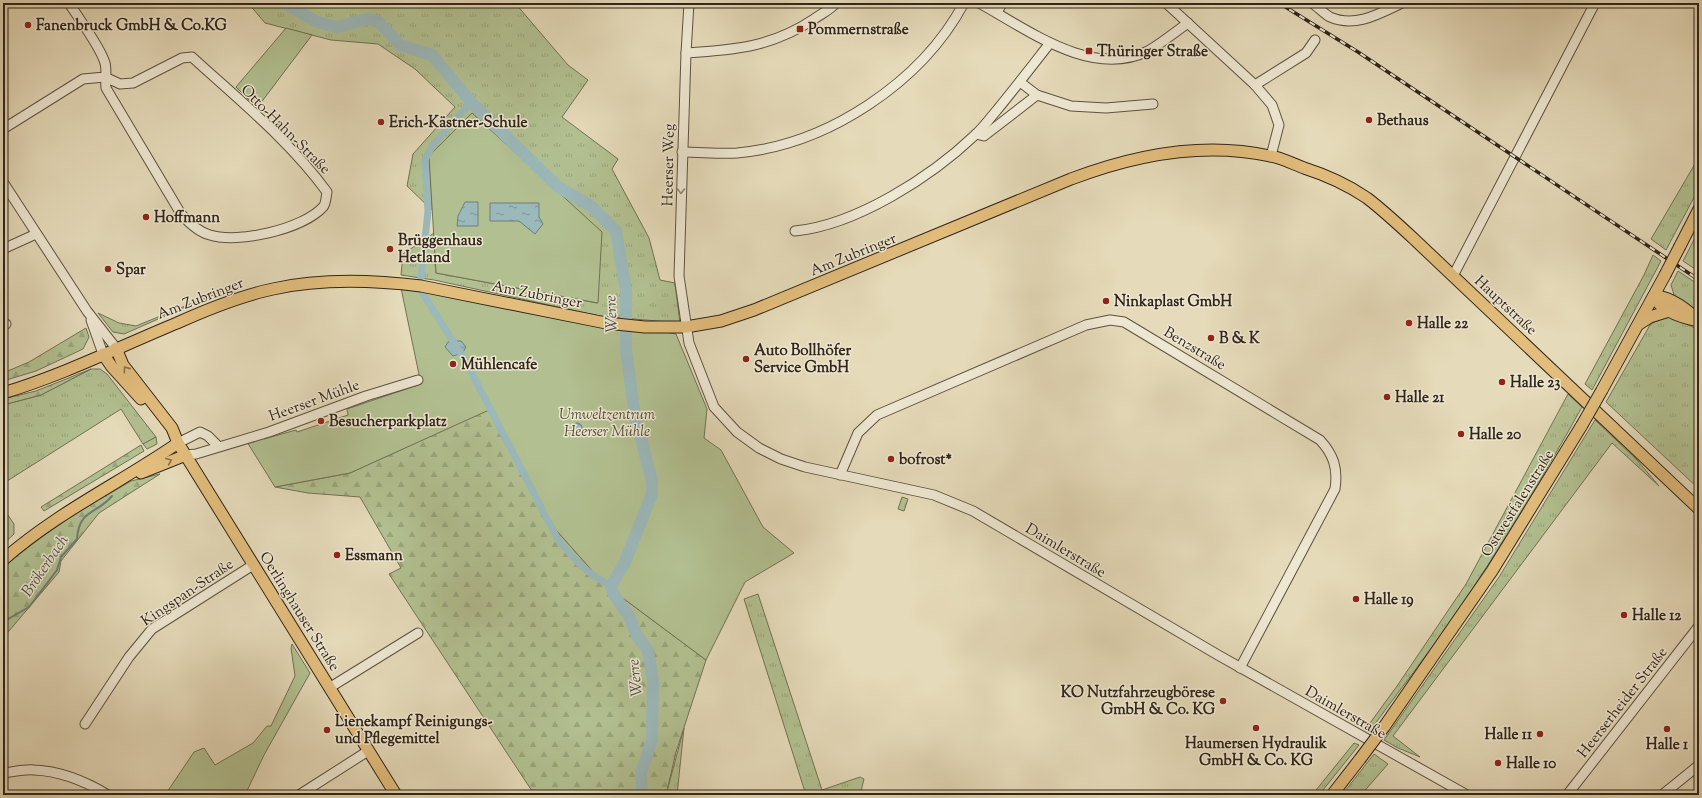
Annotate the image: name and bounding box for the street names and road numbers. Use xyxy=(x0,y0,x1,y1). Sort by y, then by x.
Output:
street label: Otto-Hahn-Straße xyxy=(235,80,335,180)
street label: Heerser Weg xyxy=(658,124,681,207)
street label: Am Zubringer xyxy=(807,228,900,282)
street label: Hauptstraße xyxy=(1469,271,1541,341)
street label: Am Zubringer xyxy=(154,273,247,326)
street label: Am Zubringer xyxy=(490,276,584,315)
street label: Benzstraße xyxy=(1159,322,1229,376)
street label: Heerser Mühle xyxy=(266,375,363,428)
street label: Ostwestfalenstraße xyxy=(1477,446,1560,562)
street label: Daimlerstraße xyxy=(1021,519,1109,584)
street label: Oerlinghauser Straße xyxy=(253,548,344,676)
street label: Kingspan-Straße xyxy=(137,554,238,632)
street label: Heerserheider Straße xyxy=(1573,643,1673,763)
street label: Daimlerstraße xyxy=(1301,682,1390,745)

